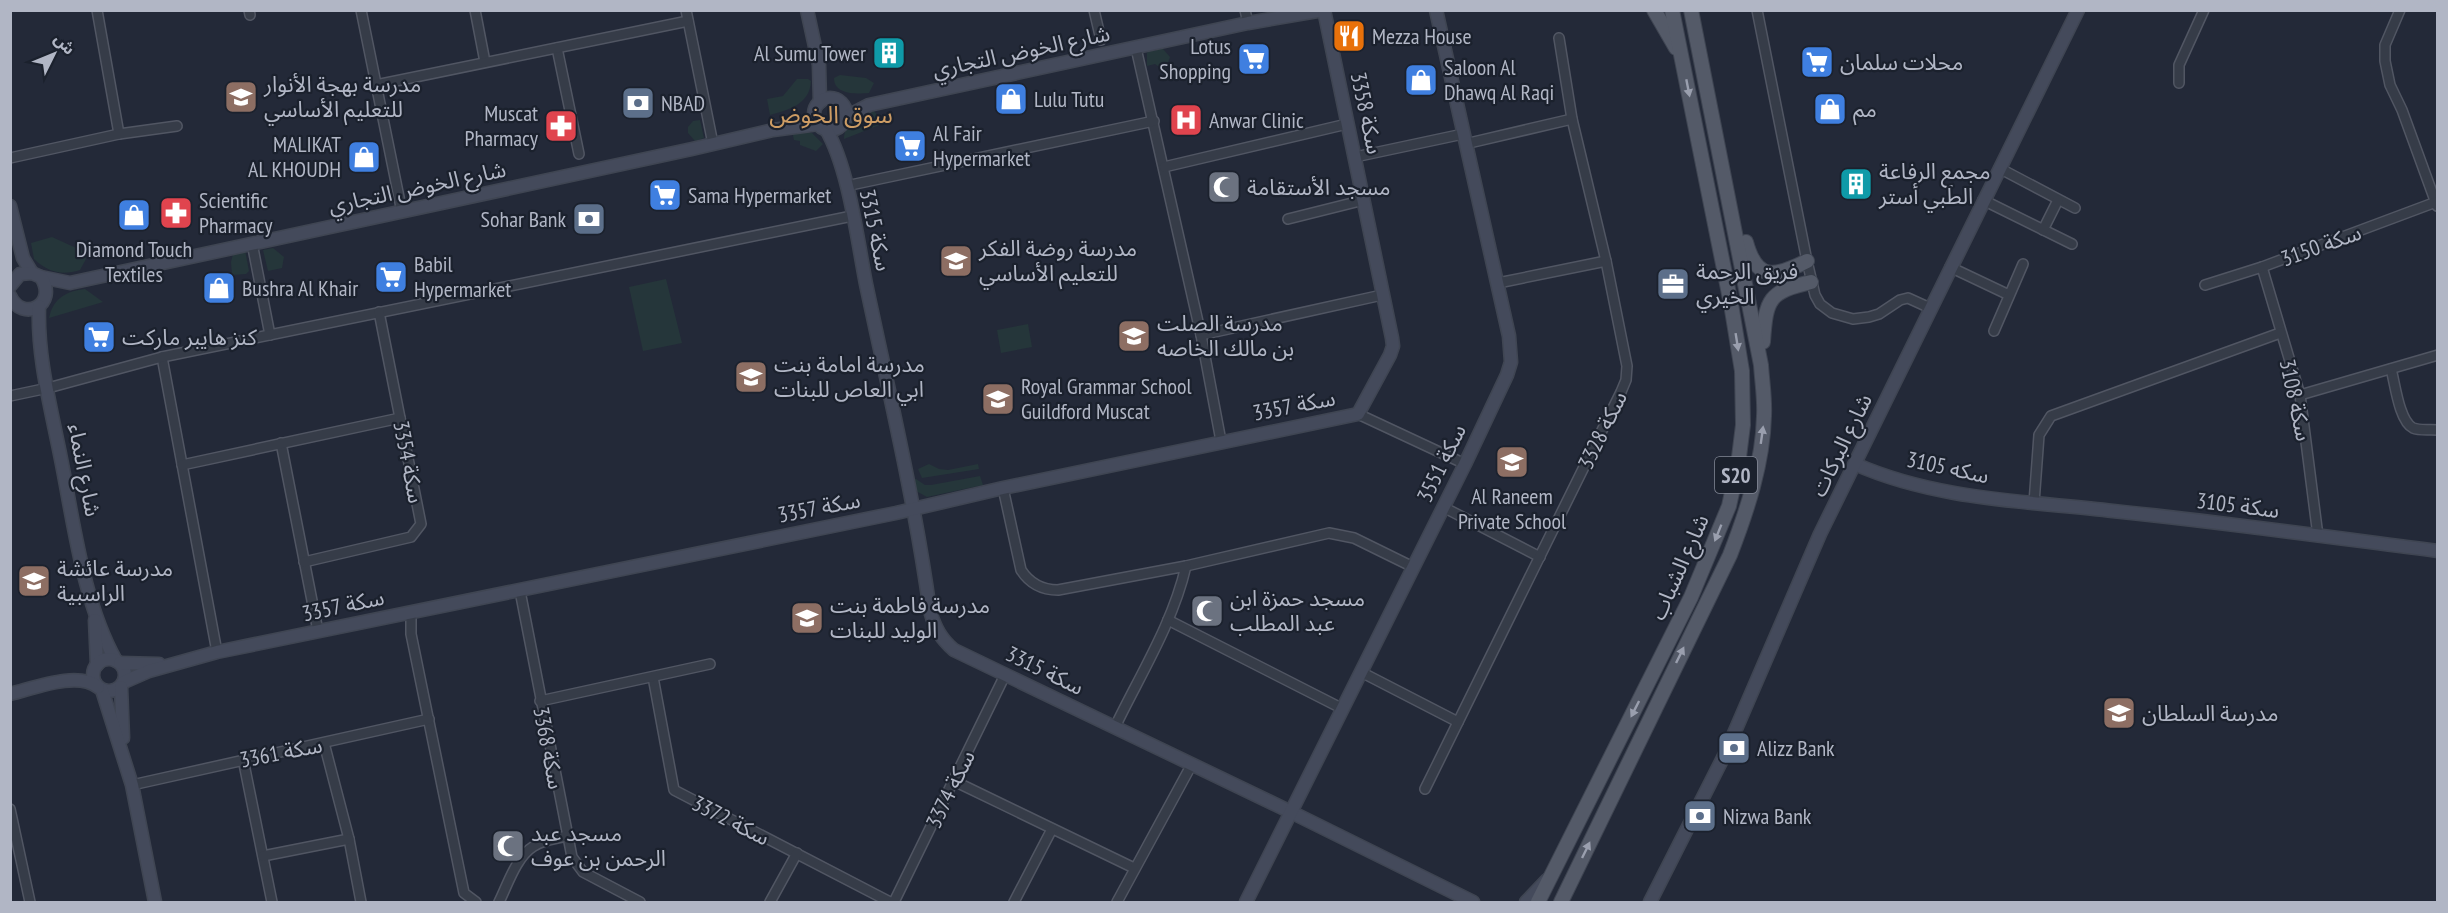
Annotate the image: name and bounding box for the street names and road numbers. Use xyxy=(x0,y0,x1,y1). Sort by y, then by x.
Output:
street label: شارع الخوض التجاري xyxy=(930,19,1113,87)
street label: سكة 3358 xyxy=(1345,69,1389,157)
street label: شارع الخوض التجاري xyxy=(326,155,509,223)
street label: سكة 3315 xyxy=(854,186,898,274)
street label: سكة 3150 xyxy=(2277,218,2365,272)
street label: سكة 3108 xyxy=(2274,356,2318,444)
street label: سكة 3357 xyxy=(1250,383,1338,427)
street label: سكة 3328 xyxy=(1571,386,1633,474)
street label: شارع البركات xyxy=(1804,389,1881,502)
street label: سكة 3354 xyxy=(387,418,431,506)
street label: سكة 3551 xyxy=(1410,419,1472,507)
street label: شارع النماء xyxy=(59,421,108,519)
street label: سكه 3105 xyxy=(1904,445,1992,489)
road number: S20 xyxy=(1715,457,1757,493)
street label: سكة 3357 xyxy=(775,485,863,529)
street label: سكة 3105 xyxy=(2195,486,2281,524)
street label: شارع الشباب xyxy=(1643,510,1718,626)
street label: سكة 3357 xyxy=(299,583,387,627)
street label: سكة 3315 xyxy=(1001,639,1089,701)
street label: سكة 3368 xyxy=(527,704,571,792)
street label: سكة 3361 xyxy=(237,730,325,774)
street label: سكة 3374 xyxy=(919,745,981,833)
street label: سكة 3372 xyxy=(687,789,775,851)

